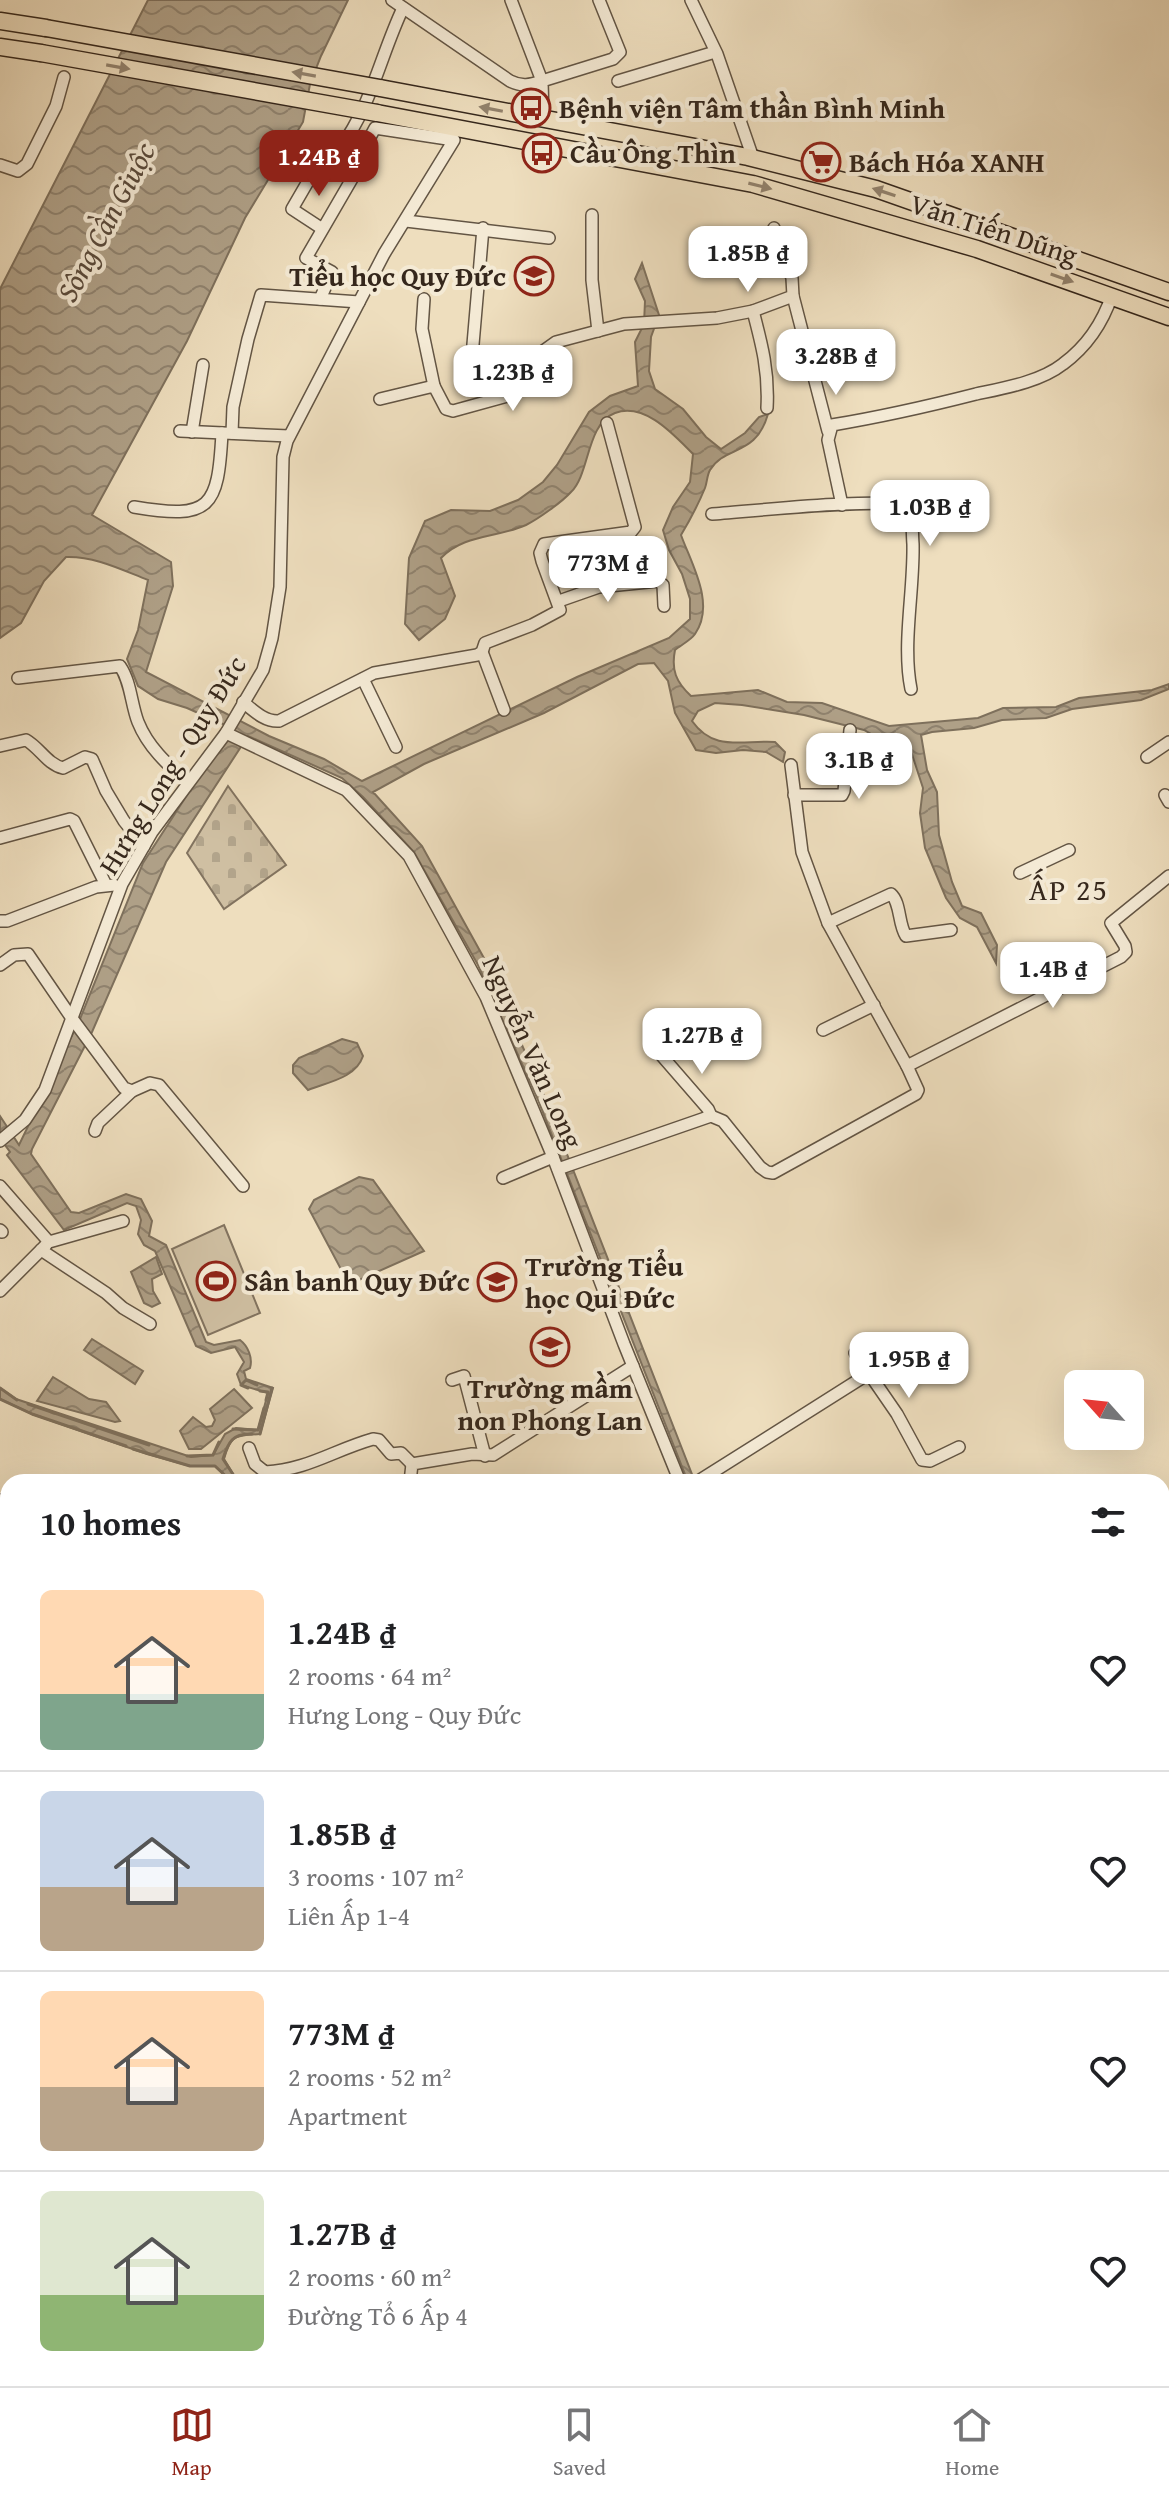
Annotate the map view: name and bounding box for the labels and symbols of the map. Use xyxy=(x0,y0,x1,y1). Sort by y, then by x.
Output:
one-way arrow xyxy=(106,62,131,74)
one-way arrow xyxy=(291,68,316,80)
bus stop icon: Bệnh viện Tâm thần Bình Minh xyxy=(510,87,552,129)
place label: Bệnh viện Tâm thần Bình Minh xyxy=(559,87,946,128)
one-way arrow xyxy=(478,102,503,114)
pin: 1.24B ₫ xyxy=(245,130,393,198)
bus stop icon: Cầu Ông Thìn xyxy=(521,132,563,174)
place label: Cầu Ông Thìn xyxy=(570,132,736,173)
water label: Sông Cần Giuộc xyxy=(45,133,166,309)
supermarket icon: Bách Hóa XANH xyxy=(800,141,842,183)
place label: Bách Hóa XANH xyxy=(849,141,1044,182)
one-way arrow xyxy=(748,181,773,193)
street label: Văn Tiến Dũng xyxy=(905,182,1083,275)
one-way arrow xyxy=(872,185,896,198)
pin: 1.85B ₫ xyxy=(674,226,822,294)
place label: Tiểu học Quy Đức xyxy=(289,255,506,296)
school or university icon: Tiểu học Quy Đức xyxy=(513,255,555,297)
one-way arrow xyxy=(1051,273,1075,285)
pin: 3.28B ₫ xyxy=(762,329,910,397)
pin: 1.23B ₫ xyxy=(439,345,587,413)
pin: 1.03B ₫ xyxy=(856,480,1004,548)
pin: 773M ₫ xyxy=(543,536,673,604)
street label: Hưng Long - Quy Đức xyxy=(88,647,256,882)
pin: 3.1B ₫ xyxy=(794,733,924,801)
district label: ẤP 25 xyxy=(1029,867,1109,911)
pin: 1.4B ₫ xyxy=(988,942,1118,1010)
street label: Nguyễn Văn Long xyxy=(473,949,594,1155)
pin: 1.27B ₫ xyxy=(628,1008,776,1076)
place label: Trường Tiểu học Qui Đức xyxy=(525,1245,683,1318)
sports icon: Sân banh Quy Đức xyxy=(195,1260,237,1302)
place label: Sân banh Quy Đức xyxy=(244,1260,470,1301)
school or university icon: Trường Tiểu học Qui Đức xyxy=(476,1261,518,1303)
school or university icon: Trường mầm non Phong Lan xyxy=(529,1326,571,1368)
pin: 1.95B ₫ xyxy=(835,1332,983,1400)
place label: Trường mầm non Phong Lan xyxy=(458,1367,643,1440)
north arrow xyxy=(1064,1370,1144,1450)

